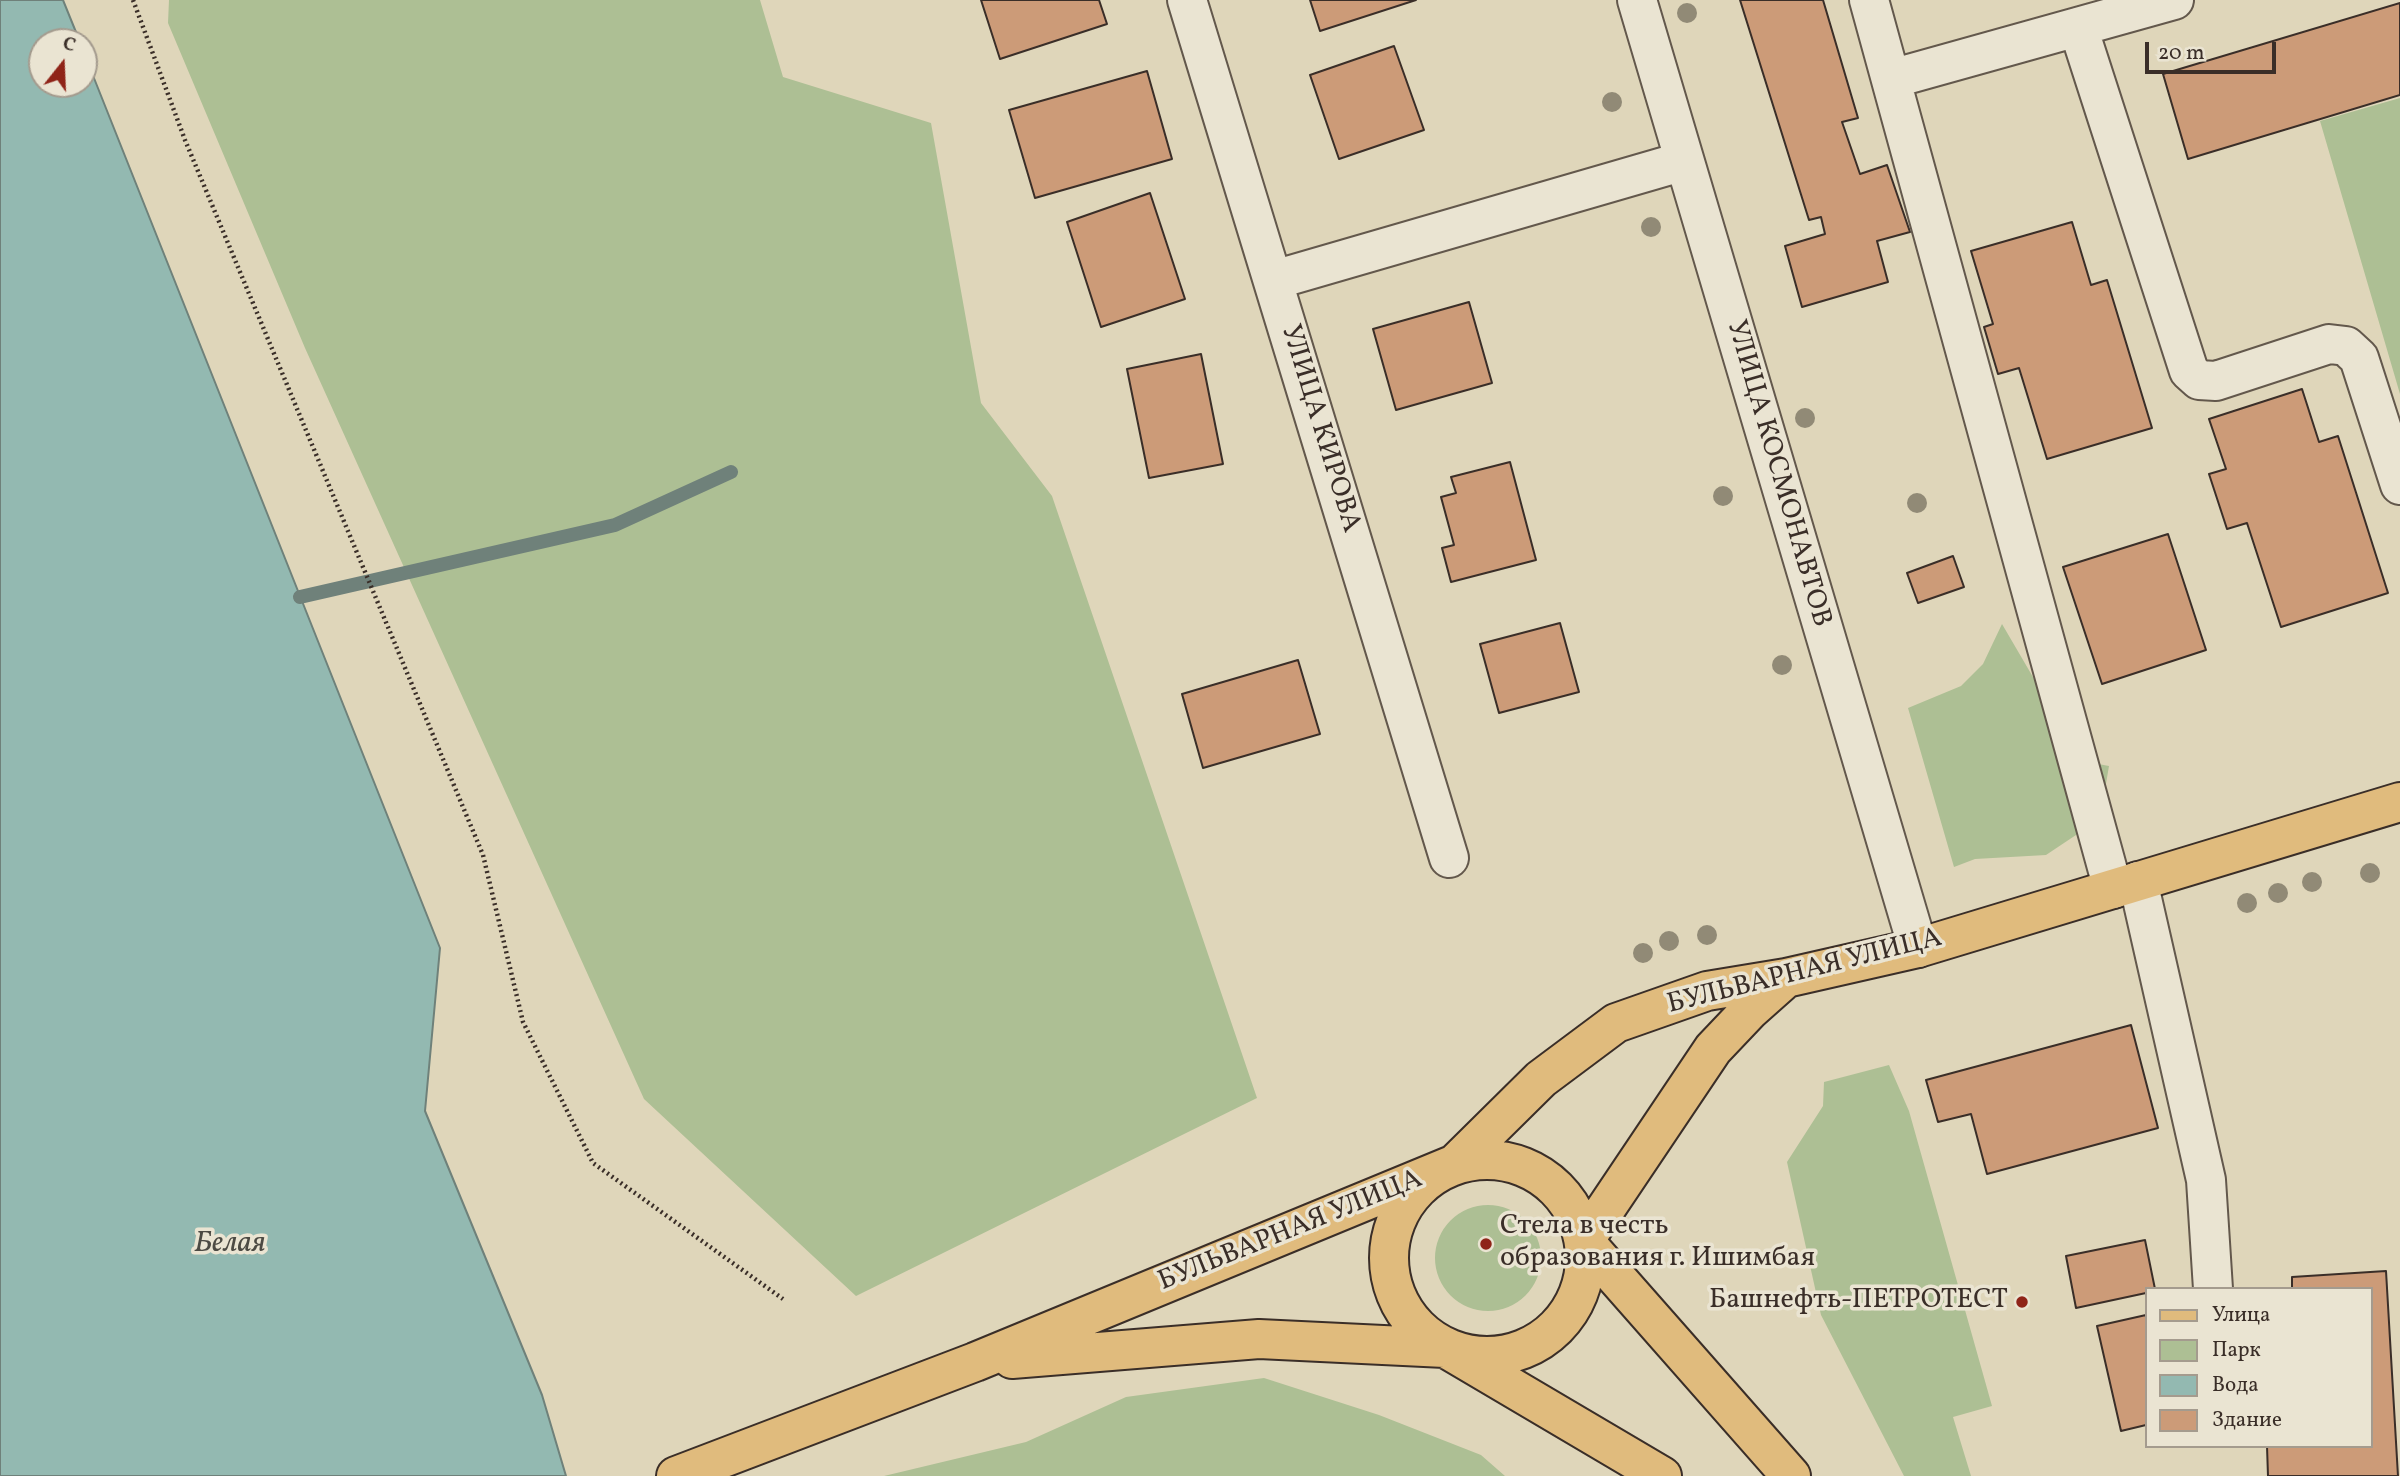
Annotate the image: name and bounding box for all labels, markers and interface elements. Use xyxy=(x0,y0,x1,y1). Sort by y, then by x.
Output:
north arrow xyxy=(28,28,98,98)
scale bar xyxy=(2148,28,2279,72)
text: С xyxy=(59,31,79,59)
text: 20 m xyxy=(2158,39,2204,68)
street label: УЛИЦА КОСМОНАВТОВ xyxy=(1717,317,1837,631)
street label: УЛИЦА КИРОВА xyxy=(1271,321,1367,537)
street label: БУЛЬВАРНАЯ УЛИЦА xyxy=(1664,923,1946,1023)
street label: БУЛЬВАРНАЯ УЛИЦА xyxy=(1154,1164,1428,1300)
place label: Стела в честь образования г. Ишимбая xyxy=(1500,1211,1815,1277)
water label: Белая xyxy=(195,1227,265,1263)
marker: Стела в честь образования г. Ишимбая xyxy=(1478,1236,1494,1252)
place label: Башнефть-ПЕТРОТЕСТ xyxy=(1709,1285,2008,1319)
legend xyxy=(2144,1287,2372,1448)
marker: Башнефть-ПЕТРОТЕСТ xyxy=(2014,1294,2030,1310)
text: Улица xyxy=(2212,1301,2270,1330)
text: Парк xyxy=(2212,1336,2261,1365)
text: Вода xyxy=(2212,1371,2259,1400)
text: Здание xyxy=(2212,1406,2282,1435)

